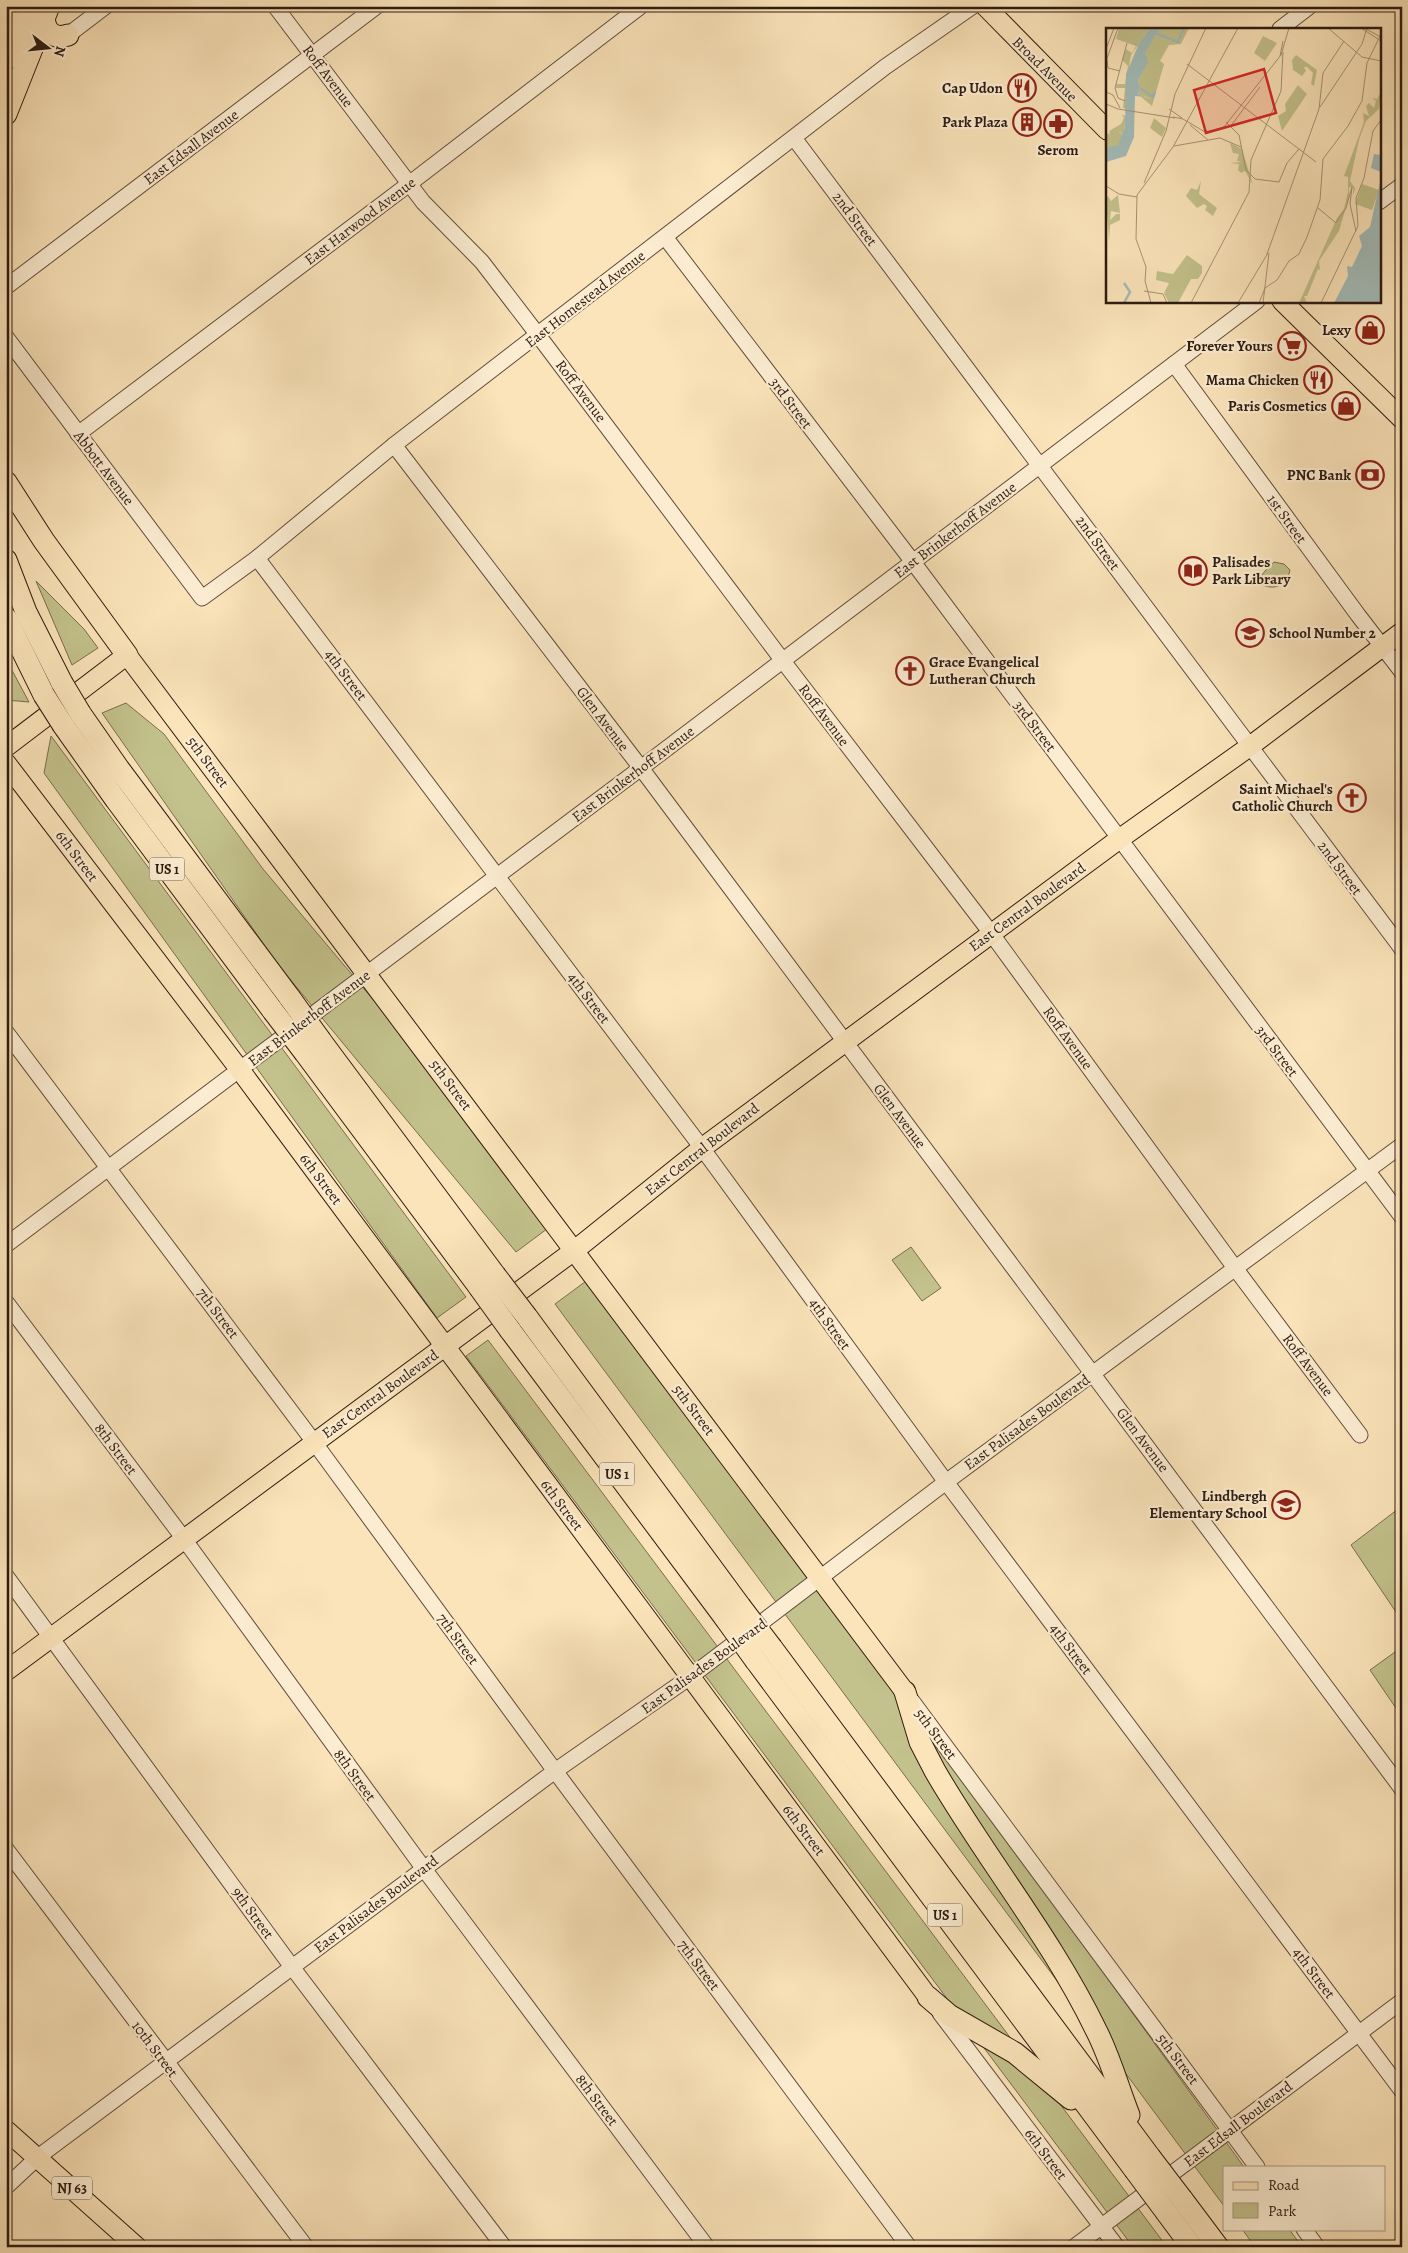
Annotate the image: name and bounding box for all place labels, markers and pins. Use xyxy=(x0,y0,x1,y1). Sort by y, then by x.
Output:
restaurant icon: Cap Udon xyxy=(1007,73,1037,103)
place label: Cap Udon xyxy=(942,78,1004,98)
building icon: Park Plaza xyxy=(1012,107,1042,137)
pharmacy icon: Serom xyxy=(1043,109,1073,139)
place label: Park Plaza xyxy=(942,112,1009,132)
place label: Serom xyxy=(1037,140,1079,160)
shop icon: Lexy xyxy=(1355,315,1385,345)
place label: Lexy xyxy=(1322,320,1352,340)
supermarket icon: Forever Yours xyxy=(1277,331,1307,361)
place label: Forever Yours xyxy=(1186,336,1273,356)
restaurant icon: Mama Chicken xyxy=(1303,365,1333,395)
place label: Mama Chicken xyxy=(1206,370,1300,390)
shop icon: Paris Cosmetics xyxy=(1331,391,1361,421)
place label: Paris Cosmetics xyxy=(1228,396,1327,416)
bank icon: PNC Bank xyxy=(1355,460,1385,490)
place label: PNC Bank xyxy=(1287,465,1351,485)
place label: Palisades Park Library xyxy=(1212,552,1292,589)
library icon: Palisades Park Library xyxy=(1178,556,1208,586)
school or university icon: School Number 2 xyxy=(1235,618,1265,648)
place label: School Number 2 xyxy=(1269,623,1376,643)
place label: Grace Evangelical Lutheran Church xyxy=(929,652,1039,689)
church icon: Grace Evangelical Lutheran Church xyxy=(895,656,925,686)
place label: Saint Michael's Catholic Church xyxy=(1232,779,1333,816)
church icon: Saint Michael's Catholic Church xyxy=(1337,783,1367,813)
place label: Lindbergh Elementary School xyxy=(1149,1486,1267,1523)
school or university icon: Lindbergh Elementary School xyxy=(1271,1490,1301,1520)

